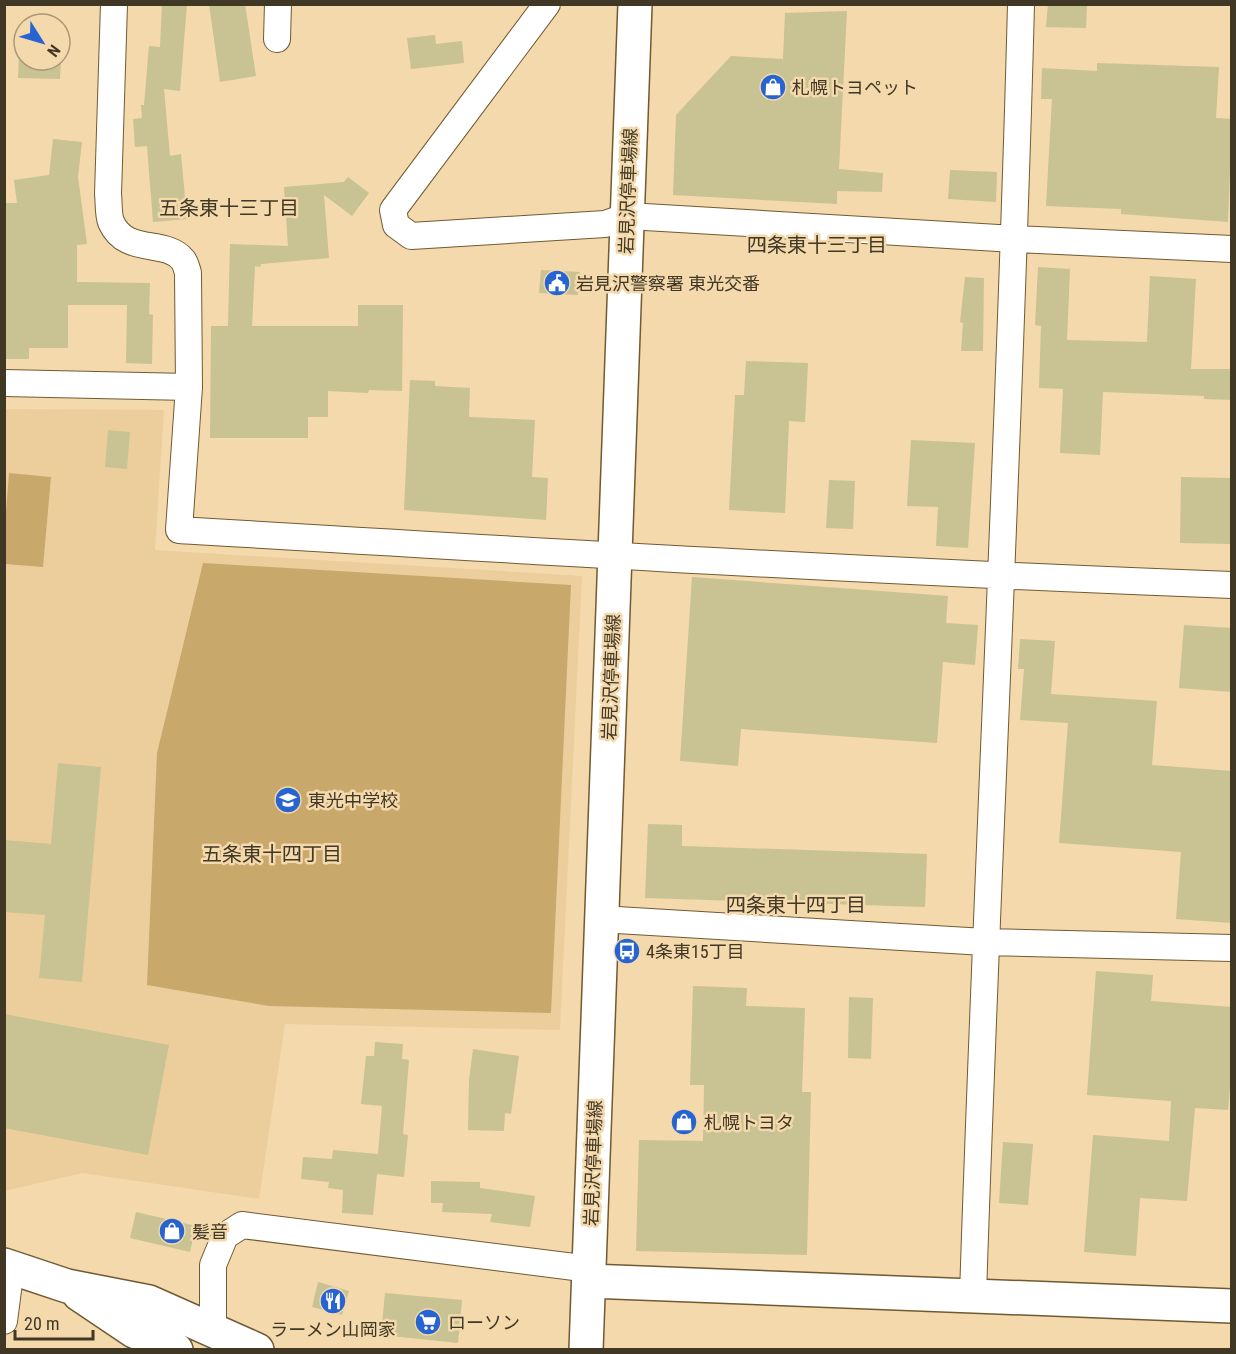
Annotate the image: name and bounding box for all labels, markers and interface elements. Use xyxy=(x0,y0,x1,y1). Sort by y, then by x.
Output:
north arrow xyxy=(12,12,72,72)
text: N xyxy=(43,41,64,60)
shop icon: 札幌トヨペット xyxy=(758,72,788,102)
place label: 札幌トヨペット xyxy=(792,77,918,98)
street label: 岩見沢停車場線 xyxy=(615,128,641,254)
district label: 五条東十三丁目 xyxy=(159,196,299,220)
district label: 四条東十三丁目 xyxy=(747,233,887,257)
public building icon: 岩見沢警察署 東光交番 xyxy=(542,268,572,298)
place label: 岩見沢警察署 東光交番 xyxy=(576,273,760,294)
street label: 岩見沢停車場線 xyxy=(598,614,624,740)
school or university icon: 東光中学校 xyxy=(273,785,303,815)
place label: 東光中学校 xyxy=(308,790,398,811)
district label: 五条東十四丁目 xyxy=(202,842,342,866)
district label: 四条東十四丁目 xyxy=(726,893,866,917)
bus stop icon: 4条東15丁目 xyxy=(612,936,642,966)
place label: 4条東15丁目 xyxy=(646,941,745,962)
street label: 岩見沢停車場線 xyxy=(580,1100,606,1226)
shop icon: 札幌トヨタ xyxy=(669,1107,699,1137)
place label: 札幌トヨタ xyxy=(704,1112,794,1133)
shop icon: 髪音 xyxy=(157,1216,187,1246)
place label: 髪音 xyxy=(192,1221,228,1242)
restaurant icon: ラーメン山岡家 xyxy=(318,1286,348,1316)
scale bar xyxy=(15,1303,93,1341)
supermarket icon: ローソン xyxy=(413,1307,443,1337)
place label: ローソン xyxy=(448,1312,520,1333)
text: 20 m xyxy=(24,1313,59,1334)
place label: ラーメン山岡家 xyxy=(270,1319,396,1340)

